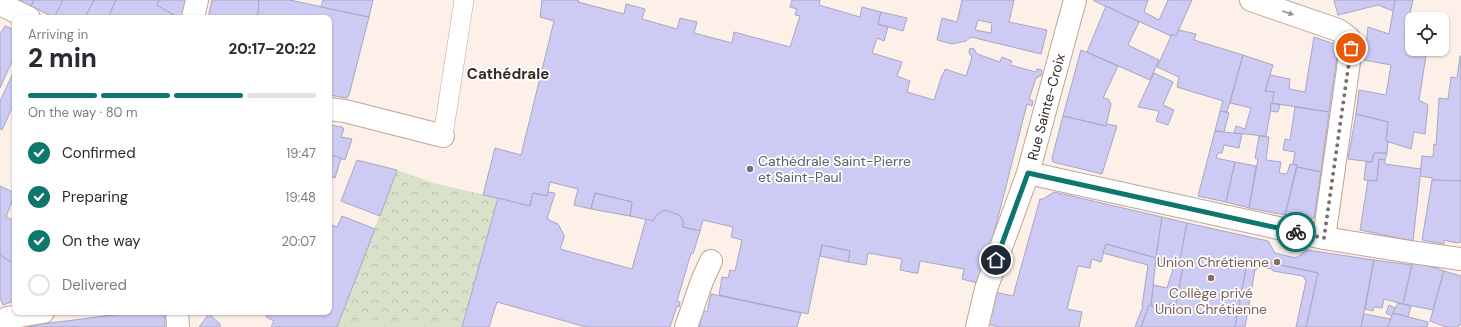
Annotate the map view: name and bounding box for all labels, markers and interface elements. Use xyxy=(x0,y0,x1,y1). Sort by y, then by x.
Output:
one-way arrow xyxy=(1282,10,1294,16)
map controls xyxy=(1405,12,1449,56)
button: locate xyxy=(1405,12,1449,56)
text: Arriving in xyxy=(28,26,88,43)
pin xyxy=(1334,31,1368,65)
icon: bag xyxy=(1340,37,1362,59)
text: 20:17–20:22 xyxy=(229,39,316,59)
text: 2 min xyxy=(28,41,97,75)
street label: Rue Sainte-Croix xyxy=(1023,52,1069,162)
district label: Cathédrale xyxy=(467,64,549,84)
text: On the way · 80 m xyxy=(28,104,138,121)
icon: check xyxy=(28,142,50,164)
text: Confirmed xyxy=(62,143,136,163)
text: 19:47 xyxy=(286,145,316,162)
place label: Cathédrale Saint-Pierre et Saint-Paul xyxy=(758,152,911,186)
marker: Cathédrale Saint-Pierre et Saint-Paul xyxy=(745,164,755,174)
icon: check xyxy=(28,186,50,208)
text: Preparing xyxy=(62,187,128,207)
text: 19:48 xyxy=(285,189,316,206)
courier xyxy=(1276,212,1316,252)
icon: bike xyxy=(1285,221,1307,243)
icon: check xyxy=(28,230,50,252)
text: On the way xyxy=(62,231,141,251)
text: 20:07 xyxy=(281,233,316,250)
pin xyxy=(979,243,1013,277)
icon: home xyxy=(985,249,1007,271)
place label: Union Chrétienne xyxy=(1157,253,1269,271)
marker: Union Chrétienne xyxy=(1272,257,1282,267)
marker: Collège privé Union Chrétienne xyxy=(1206,273,1216,283)
text: Delivered xyxy=(62,275,127,295)
place label: Collège privé Union Chrétienne xyxy=(1155,284,1267,318)

